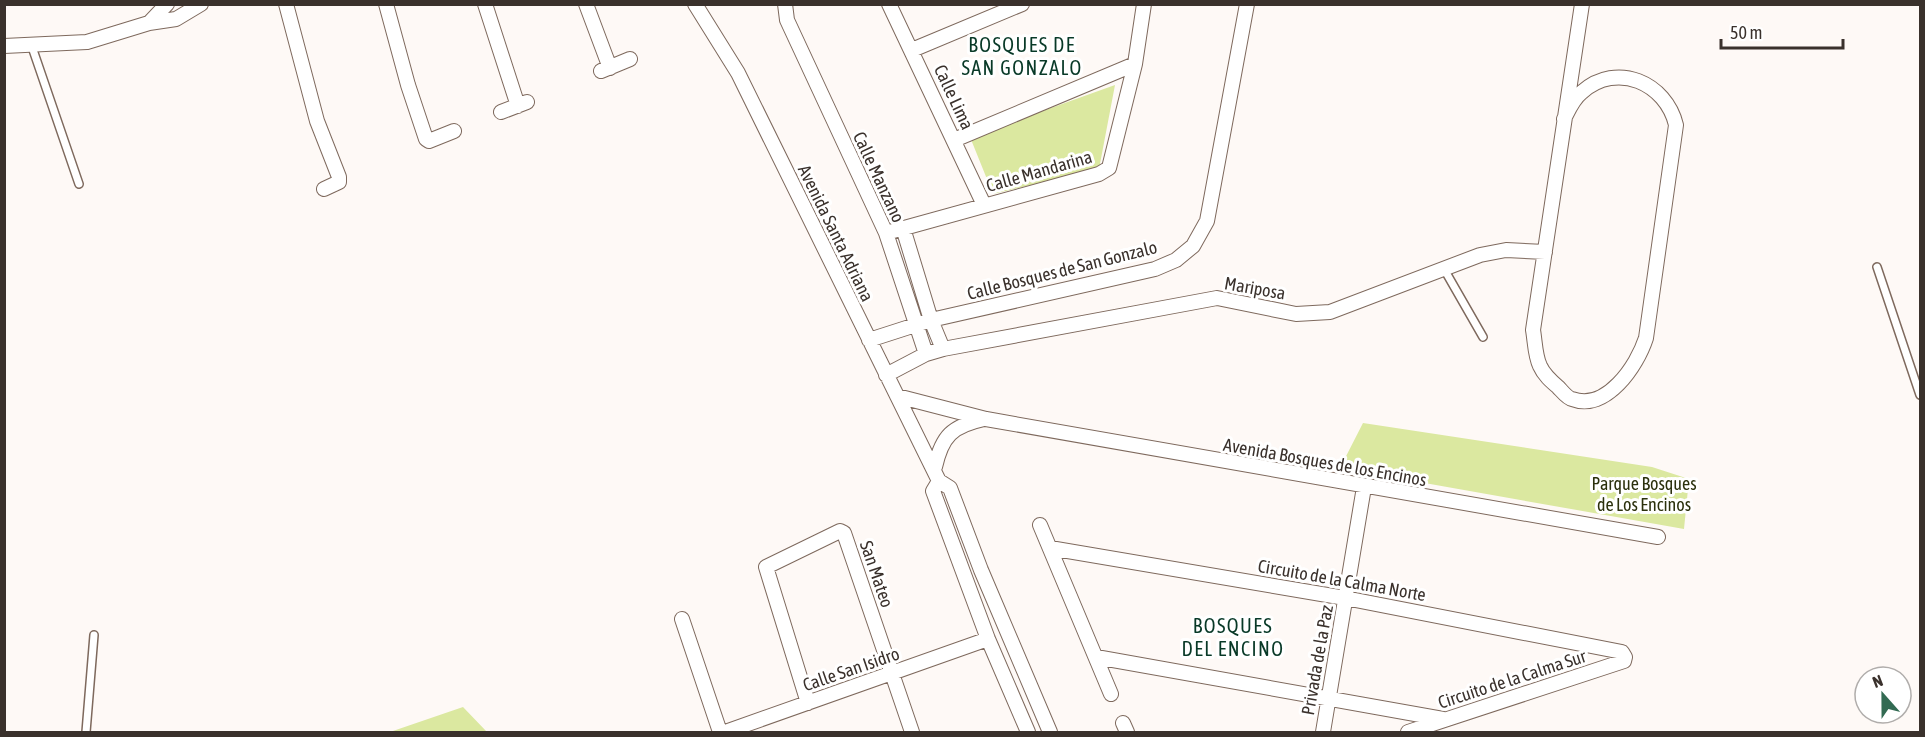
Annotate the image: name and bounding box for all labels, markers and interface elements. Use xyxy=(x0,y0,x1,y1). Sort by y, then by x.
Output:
scale bar xyxy=(1721,12,1842,50)
text: 50 m xyxy=(1730,22,1762,43)
district label: BOSQUES DE SAN GONZALO xyxy=(961,33,1083,79)
street label: Calle Lima xyxy=(930,61,978,133)
street label: Calle Manzano xyxy=(849,128,909,226)
street label: Calle Mandarina xyxy=(984,146,1094,196)
street label: Avenida Santa Adriana xyxy=(794,161,878,305)
street label: Calle Bosques de San Gonzalo xyxy=(965,236,1159,304)
street label: Mariposa xyxy=(1223,272,1287,304)
street label: Avenida Bosques de los Encinos xyxy=(1222,434,1428,490)
park label: Parque Bosques de Los Encinos xyxy=(1591,473,1697,515)
street label: San Mateo xyxy=(856,538,898,610)
street label: Circuito de la Calma Norte xyxy=(1256,555,1428,605)
street label: Privada de la Paz xyxy=(1297,603,1337,717)
district label: BOSQUES DEL ENCINO xyxy=(1181,614,1285,660)
street label: Calle San Isidro xyxy=(800,643,902,695)
street label: Circuito de la Calma Sur xyxy=(1435,645,1589,713)
north arrow xyxy=(1853,665,1913,725)
text: N xyxy=(1870,671,1885,691)

